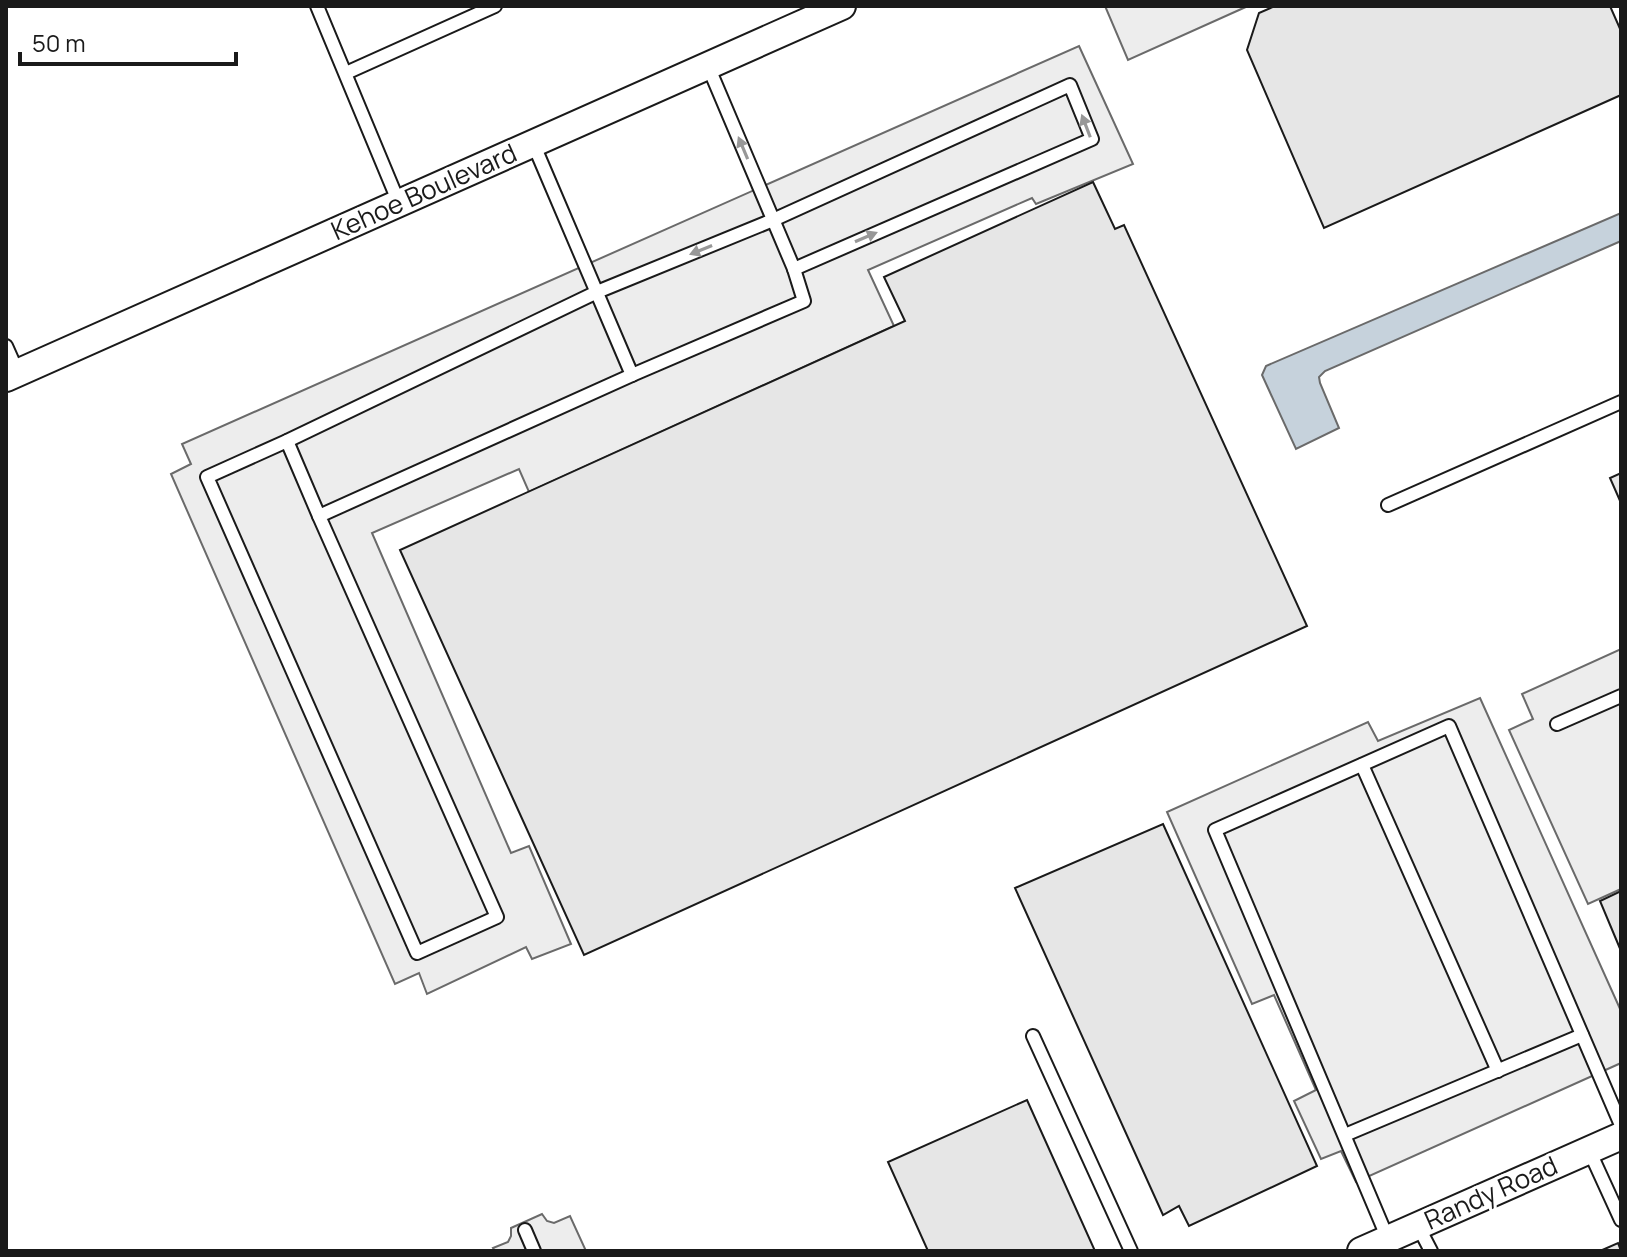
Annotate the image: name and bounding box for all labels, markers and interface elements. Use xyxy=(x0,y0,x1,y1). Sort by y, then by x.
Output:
scale bar xyxy=(20,16,236,66)
text: 50 m xyxy=(32,26,86,59)
one-way arrow xyxy=(1079,114,1092,138)
street label: Kehoe Boulevard xyxy=(325,134,522,248)
one-way arrow xyxy=(736,136,749,160)
one-way arrow xyxy=(854,231,877,244)
one-way arrow xyxy=(689,243,713,256)
street label: Randy Road xyxy=(1418,1147,1563,1237)

